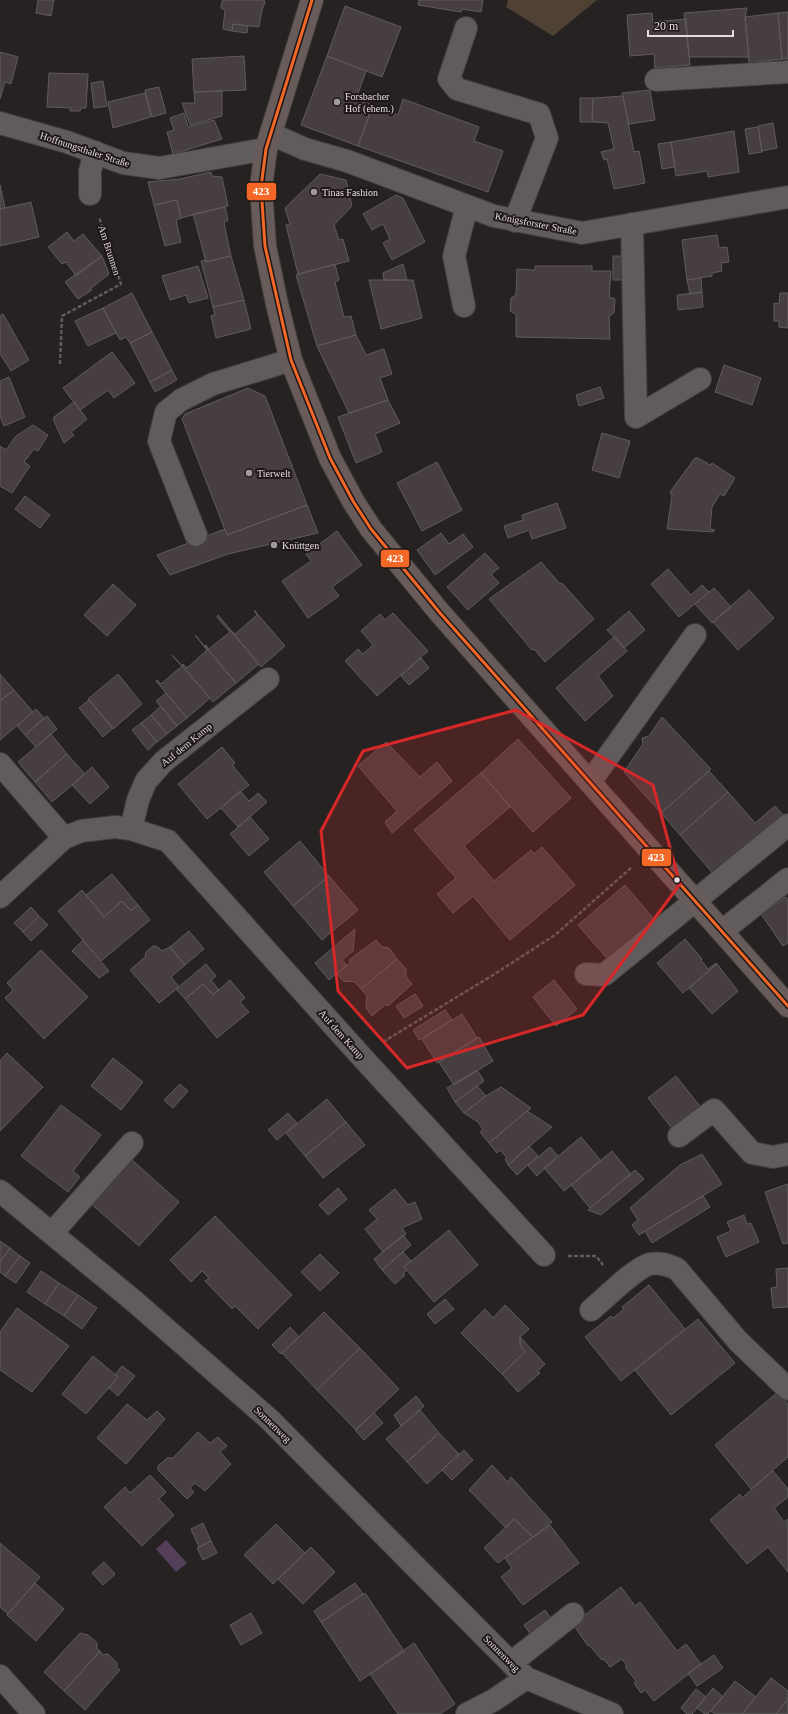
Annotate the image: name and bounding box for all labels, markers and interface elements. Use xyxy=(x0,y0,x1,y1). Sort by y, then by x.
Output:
scale bar xyxy=(648,12,733,38)
text: 20 m xyxy=(654,19,679,33)
place label: Forsbacher Hof (ehem.) xyxy=(345,91,394,115)
marker: Forsbacher Hof (ehem.) xyxy=(332,97,342,107)
street label: Hoffnungsthaler Straße xyxy=(39,130,131,169)
line badge: 423 xyxy=(246,182,277,201)
text: 423 xyxy=(253,185,270,197)
marker: Tinas Fashion xyxy=(309,187,319,197)
place label: Tinas Fashion xyxy=(322,187,378,198)
street label: Königsforster Straße xyxy=(494,210,578,237)
street label: Am Brunnen xyxy=(96,224,123,277)
marker: Tierwelt xyxy=(244,468,254,478)
place label: Tierwelt xyxy=(257,468,291,479)
marker: Knüttgen xyxy=(269,540,279,550)
place label: Knüttgen xyxy=(282,540,319,551)
line badge: 423 xyxy=(380,549,410,568)
text: 423 xyxy=(387,552,404,564)
street label: Auf dem Kamp xyxy=(159,721,214,768)
line badge: 423 xyxy=(641,848,672,867)
text: 423 xyxy=(648,851,665,863)
unlabelled marker xyxy=(672,875,682,885)
street label: Auf dem Kamp xyxy=(317,1008,367,1061)
street label: Sonnenweg xyxy=(252,1404,293,1445)
street label: Sonnenweg xyxy=(481,1633,522,1674)

